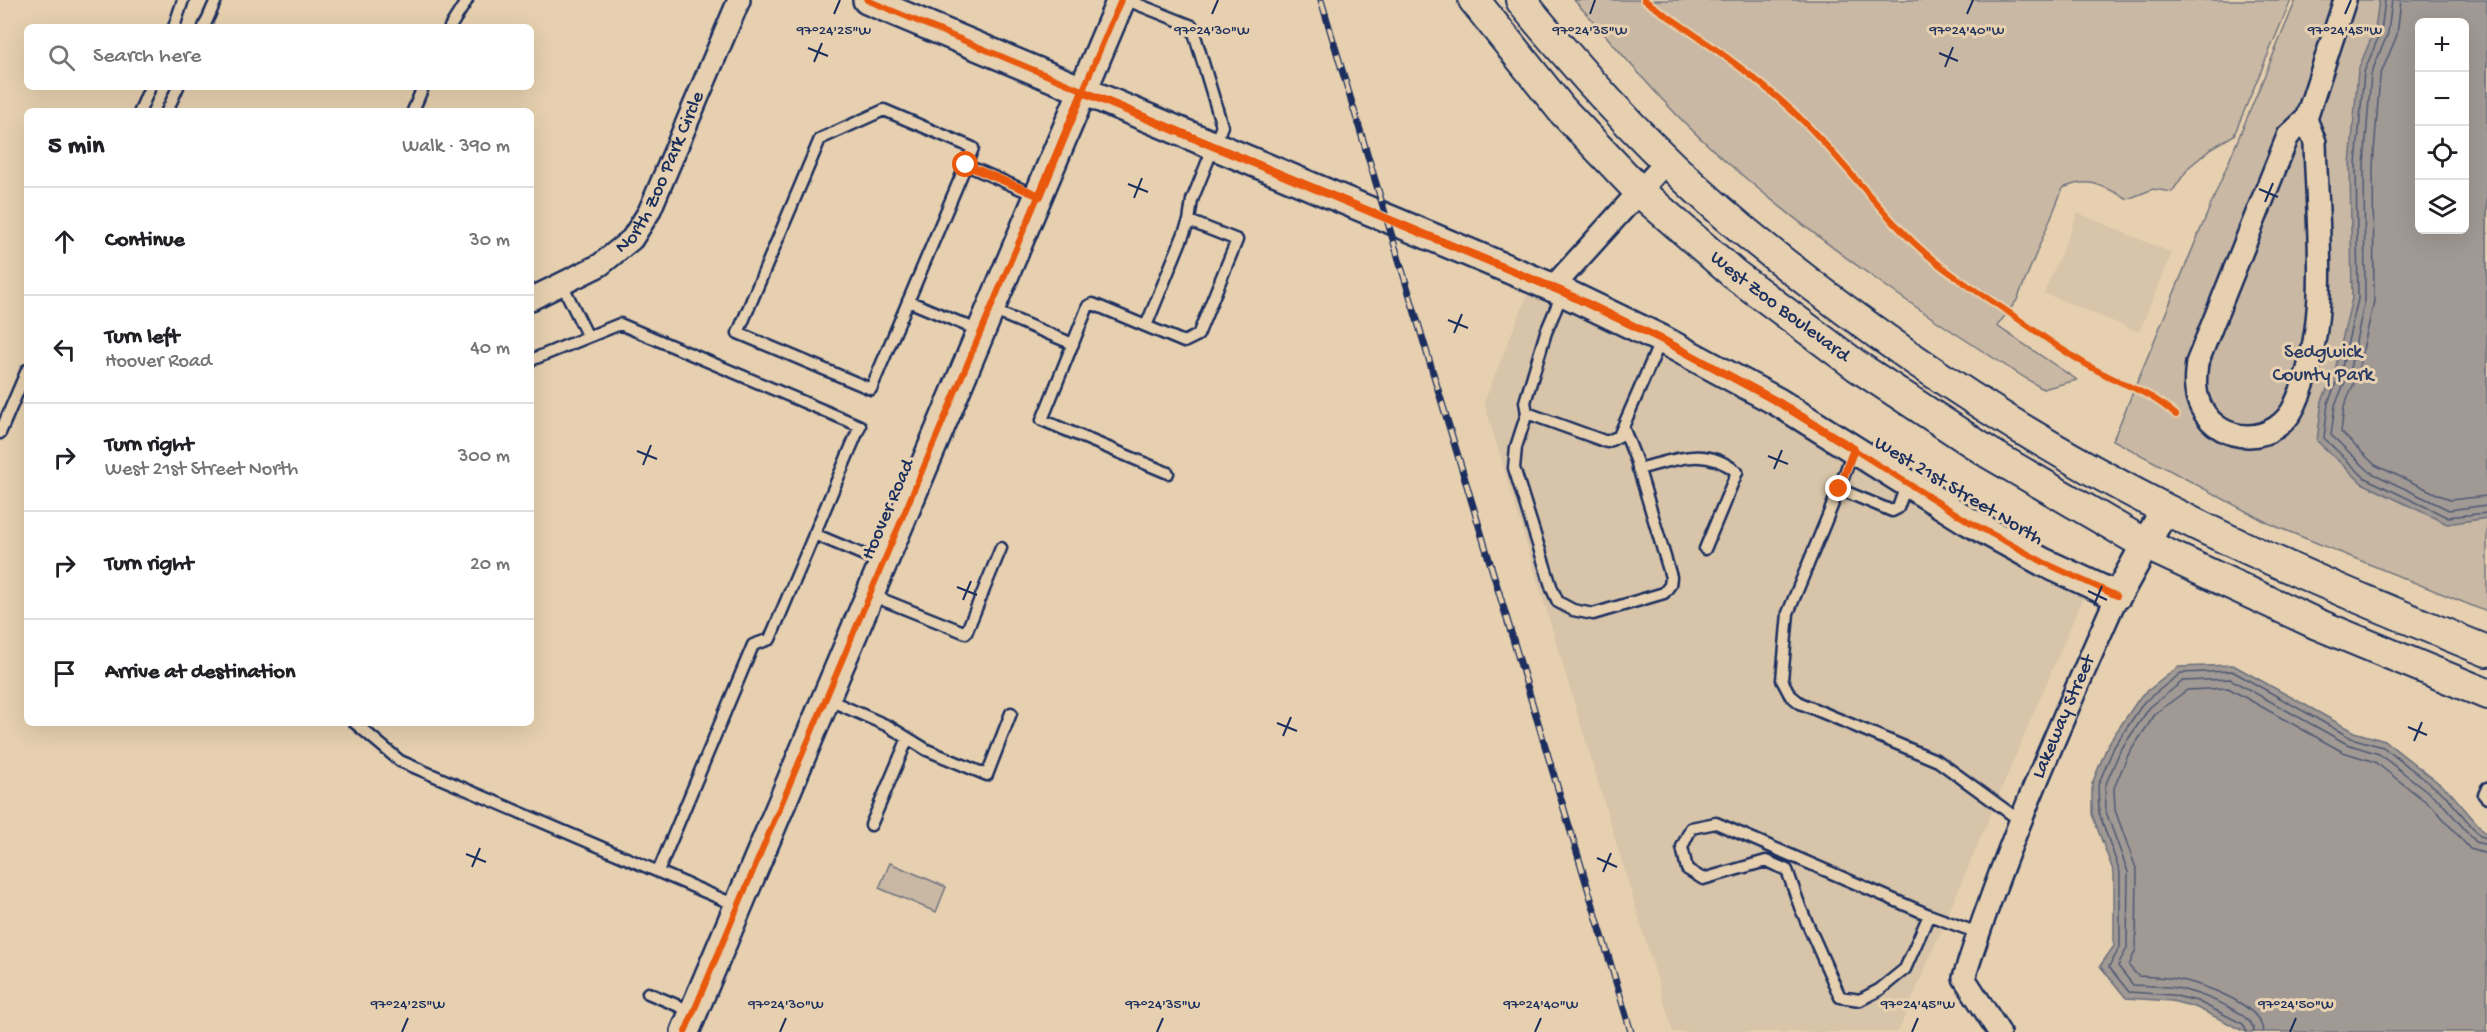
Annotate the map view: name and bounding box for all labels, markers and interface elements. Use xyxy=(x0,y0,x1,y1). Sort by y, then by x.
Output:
map controls xyxy=(2415,18,2469,234)
button: + xyxy=(2415,18,2469,72)
text: 97°24'25"W xyxy=(796,22,872,40)
text: 97°24'30"W xyxy=(1173,22,1250,40)
text: 97°24'35"W xyxy=(1552,22,1628,40)
text: 97°24'40"W xyxy=(1929,22,2005,40)
text: 97°24'45"W xyxy=(2307,22,2382,40)
search box xyxy=(24,24,534,90)
icon: search xyxy=(45,41,78,74)
text: Search here xyxy=(93,44,201,70)
button: − xyxy=(2415,72,2469,126)
street label: North Zoo Park Circle xyxy=(611,88,711,259)
button: locate xyxy=(2415,126,2469,180)
text: 5 min xyxy=(48,132,104,163)
text: Walk · 390 m xyxy=(402,136,510,159)
route start xyxy=(952,151,978,177)
button: layers xyxy=(2415,180,2469,234)
icon: ahead xyxy=(48,225,81,258)
text: Continue xyxy=(105,228,185,254)
text: 30 m xyxy=(469,230,510,253)
street label: West Zoo Boulevard xyxy=(1705,247,1856,369)
text: Turn left xyxy=(105,325,179,351)
icon: left xyxy=(48,333,81,366)
text: 40 m xyxy=(470,338,510,361)
park label: Sedgwick County Park xyxy=(2273,342,2376,388)
text: Hoover Road xyxy=(105,351,212,374)
street label: West 21st Street North xyxy=(1869,432,2047,552)
text: Turn right xyxy=(105,433,193,459)
icon: right xyxy=(48,441,81,474)
text: 300 m xyxy=(458,446,510,469)
street label: Hoover Road xyxy=(858,454,921,564)
text: West 21st Street North xyxy=(105,459,298,482)
route end xyxy=(1825,475,1851,501)
icon: right xyxy=(48,549,81,582)
text: Turn right xyxy=(105,552,193,578)
text: 20 m xyxy=(470,554,510,577)
street label: Lakeway Street xyxy=(2028,650,2102,782)
icon: arrive xyxy=(48,657,81,690)
text: Arrive at destination xyxy=(105,660,295,686)
text: 97°24'25"W xyxy=(370,996,446,1014)
text: 97°24'30"W xyxy=(747,996,824,1014)
text: 97°24'35"W xyxy=(1125,996,1201,1014)
text: 97°24'40"W xyxy=(1503,996,1579,1014)
text: 97°24'45"W xyxy=(1880,996,1955,1014)
text: 97°24'50"W xyxy=(2257,996,2334,1014)

